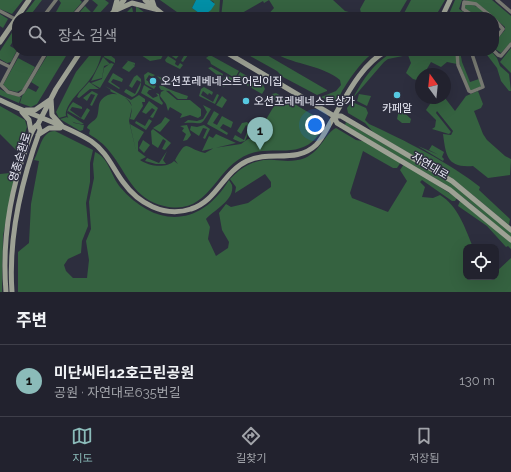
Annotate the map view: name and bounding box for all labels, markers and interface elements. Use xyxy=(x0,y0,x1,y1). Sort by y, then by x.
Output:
search box xyxy=(12,12,499,56)
icon: search xyxy=(26,23,48,45)
text: 장소 검색 xyxy=(58,27,117,45)
north arrow xyxy=(415,68,451,104)
place label: 오션포레베네스트어린이집 xyxy=(161,75,282,88)
marker: 오션포레베네스트어린이집 xyxy=(148,76,158,86)
marker: 카페알 xyxy=(392,90,402,100)
place label: 오션포레베네스트상가 xyxy=(254,95,355,108)
marker: 오션포레베네스트상가 xyxy=(241,96,251,106)
place label: 카페알 xyxy=(382,102,412,115)
your location xyxy=(305,115,325,135)
pin: 1 xyxy=(247,117,273,150)
street label: 영종순환로 xyxy=(6,131,34,183)
street label: 자연대로 xyxy=(409,150,451,182)
map controls xyxy=(463,244,499,280)
button: locate xyxy=(463,244,499,280)
text: 주변 xyxy=(16,310,47,330)
text: 미단씨티12호근린공원 xyxy=(54,364,194,382)
text: 1 xyxy=(26,373,32,388)
text: 130 m xyxy=(459,373,495,388)
text: 공원 · 자연대로635번길 xyxy=(54,385,181,400)
tab: 지도 xyxy=(71,425,93,465)
tab: 길찾기 xyxy=(236,425,267,465)
tab: 저장됨 xyxy=(409,425,440,465)

